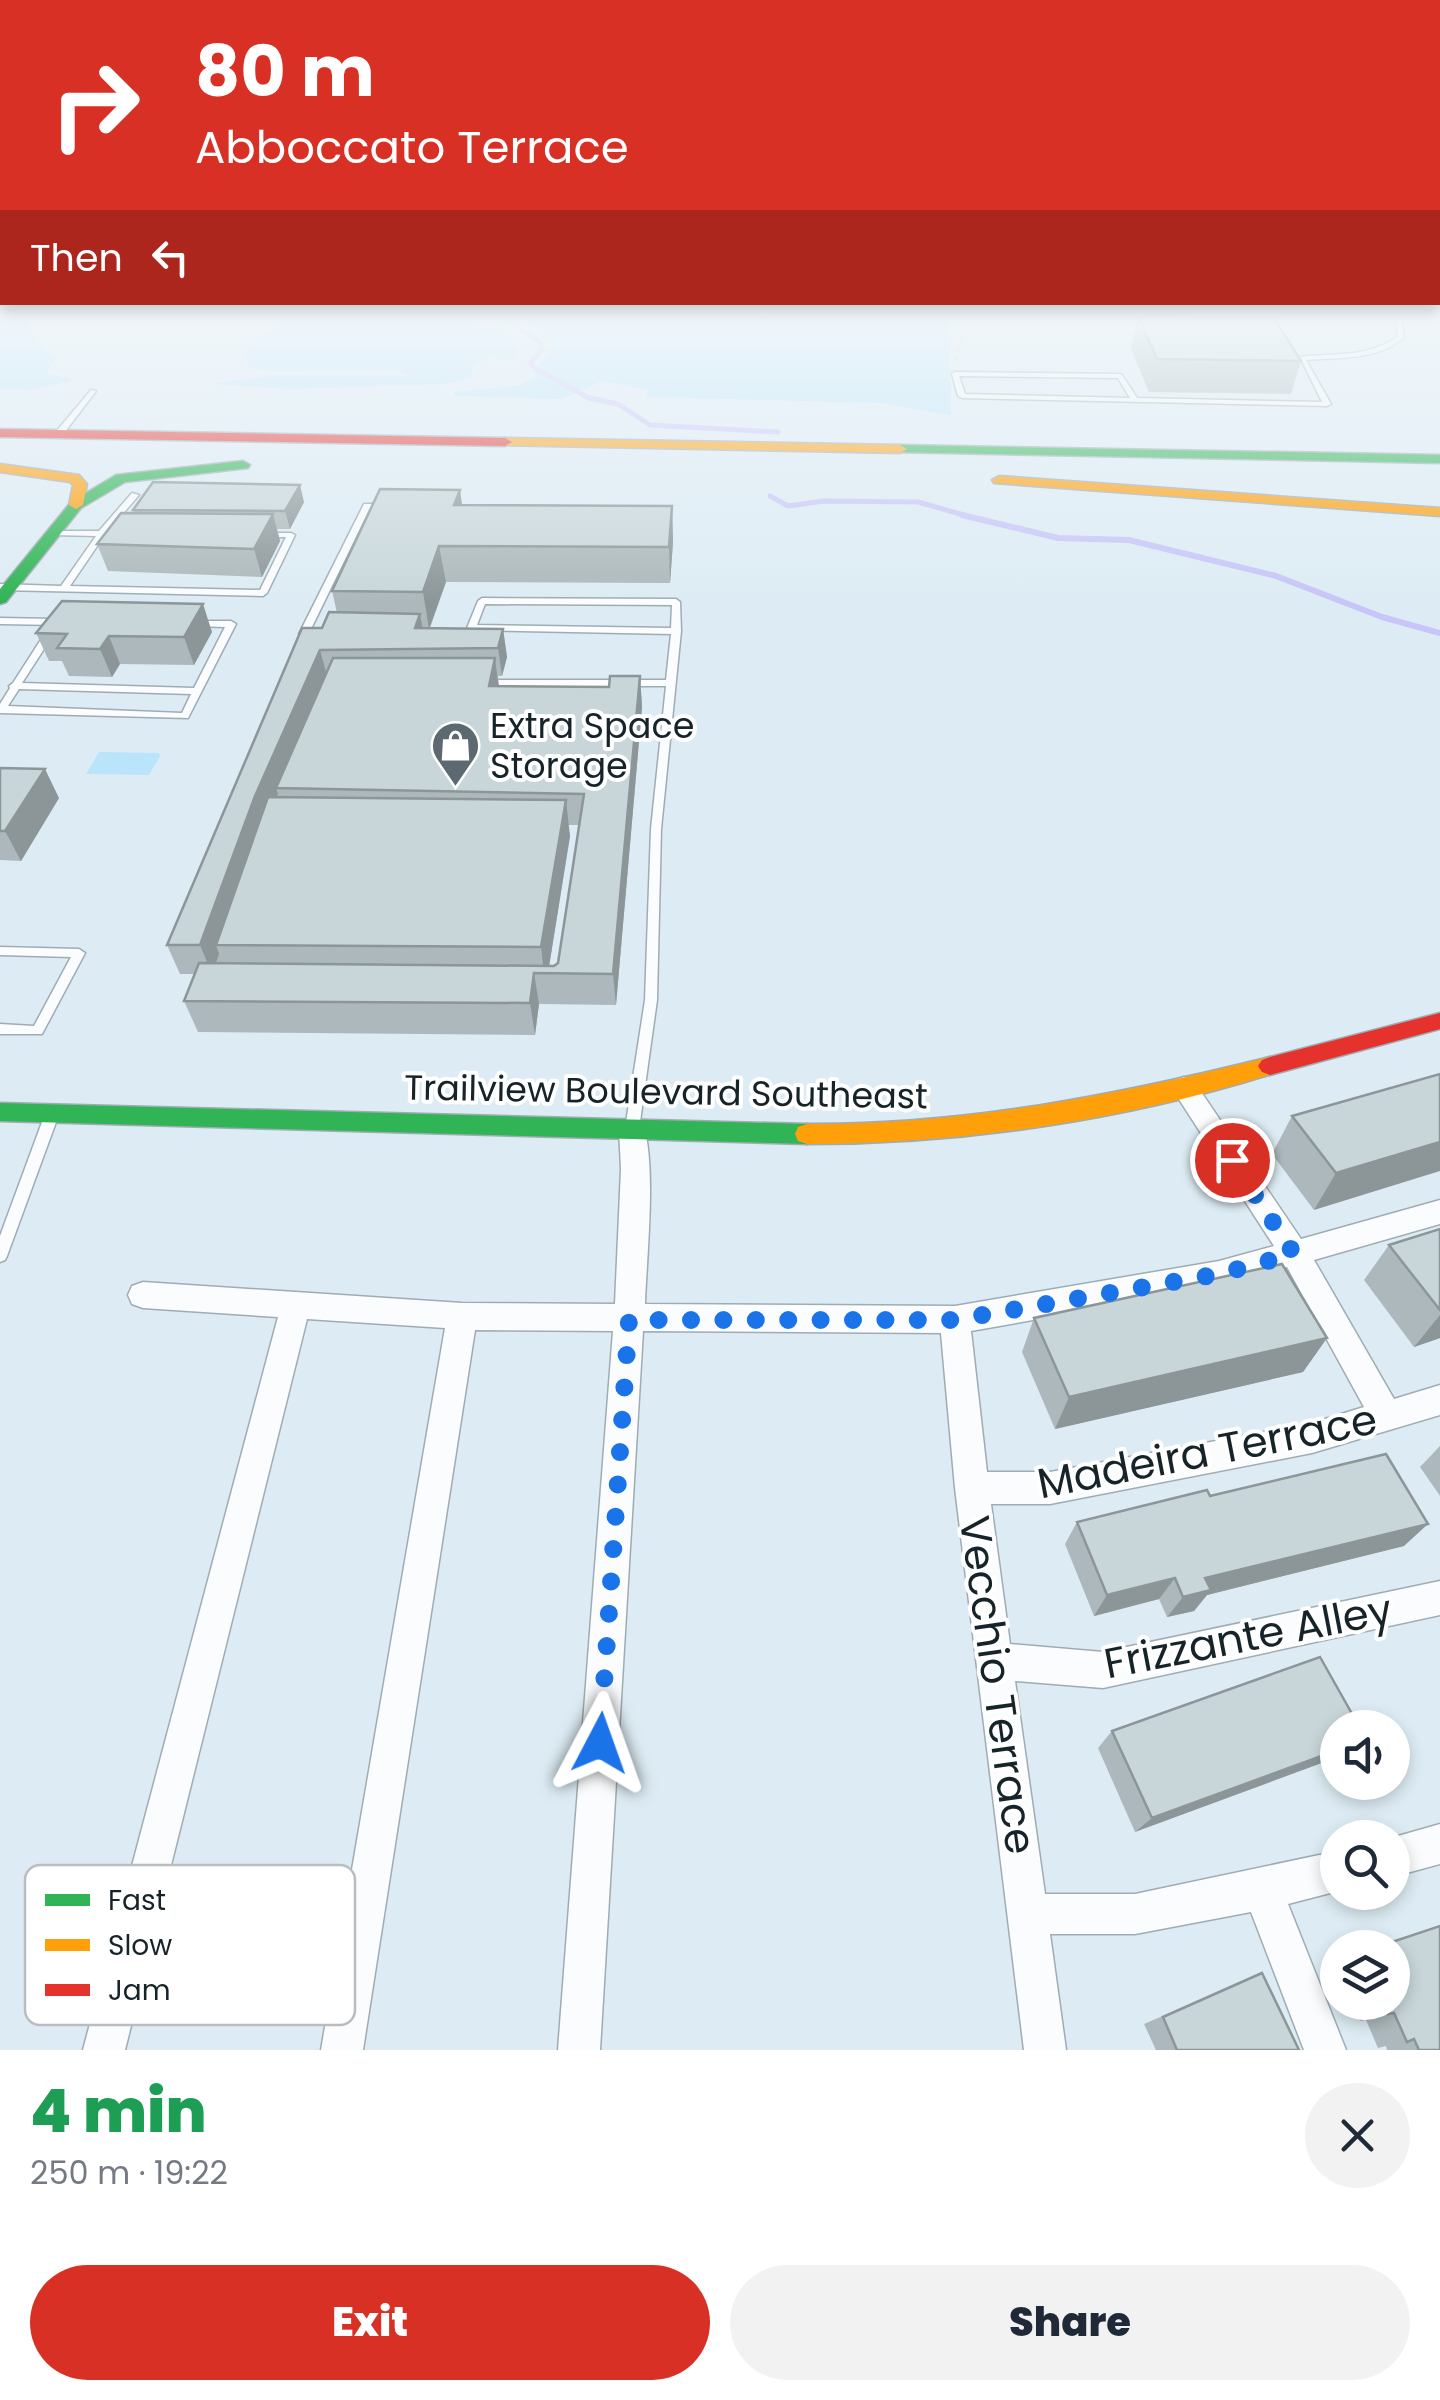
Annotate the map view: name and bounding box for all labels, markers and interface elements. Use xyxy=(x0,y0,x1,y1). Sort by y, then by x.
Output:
text: 80 m xyxy=(195,22,375,121)
icon: right xyxy=(30,40,160,170)
text: Abboccato Terrace xyxy=(195,116,629,179)
icon: left xyxy=(143,230,198,285)
text: Then xyxy=(30,231,123,284)
place label: Extra Space Storage xyxy=(490,701,694,790)
shop icon: Extra Space Storage xyxy=(429,720,481,788)
street label: Trailview Boulevard Southeast xyxy=(404,1062,928,1121)
pin xyxy=(1190,1118,1275,1203)
icon: arrive xyxy=(1205,1133,1260,1188)
street label: Madeira Terrace xyxy=(1032,1390,1382,1513)
street label: Vecchio Terrace xyxy=(945,1512,1050,1858)
street label: Frizzante Alley xyxy=(1099,1580,1397,1693)
position arrow xyxy=(548,1691,652,1795)
map controls xyxy=(1320,1710,1410,2020)
button: sound xyxy=(1320,1710,1410,1800)
button: search xyxy=(1320,1820,1410,1910)
legend xyxy=(25,1865,355,2025)
text: Fast xyxy=(108,1881,166,1920)
text: Slow xyxy=(108,1926,172,1965)
button: layers xyxy=(1320,1930,1410,2020)
text: Jam xyxy=(108,1971,171,2010)
text: 4 min xyxy=(30,2069,207,2153)
button: close xyxy=(1305,2083,1410,2188)
text: 250 m · 19:22 xyxy=(30,2150,228,2195)
button: Exit xyxy=(30,2265,710,2380)
button: Share xyxy=(730,2265,1410,2380)

